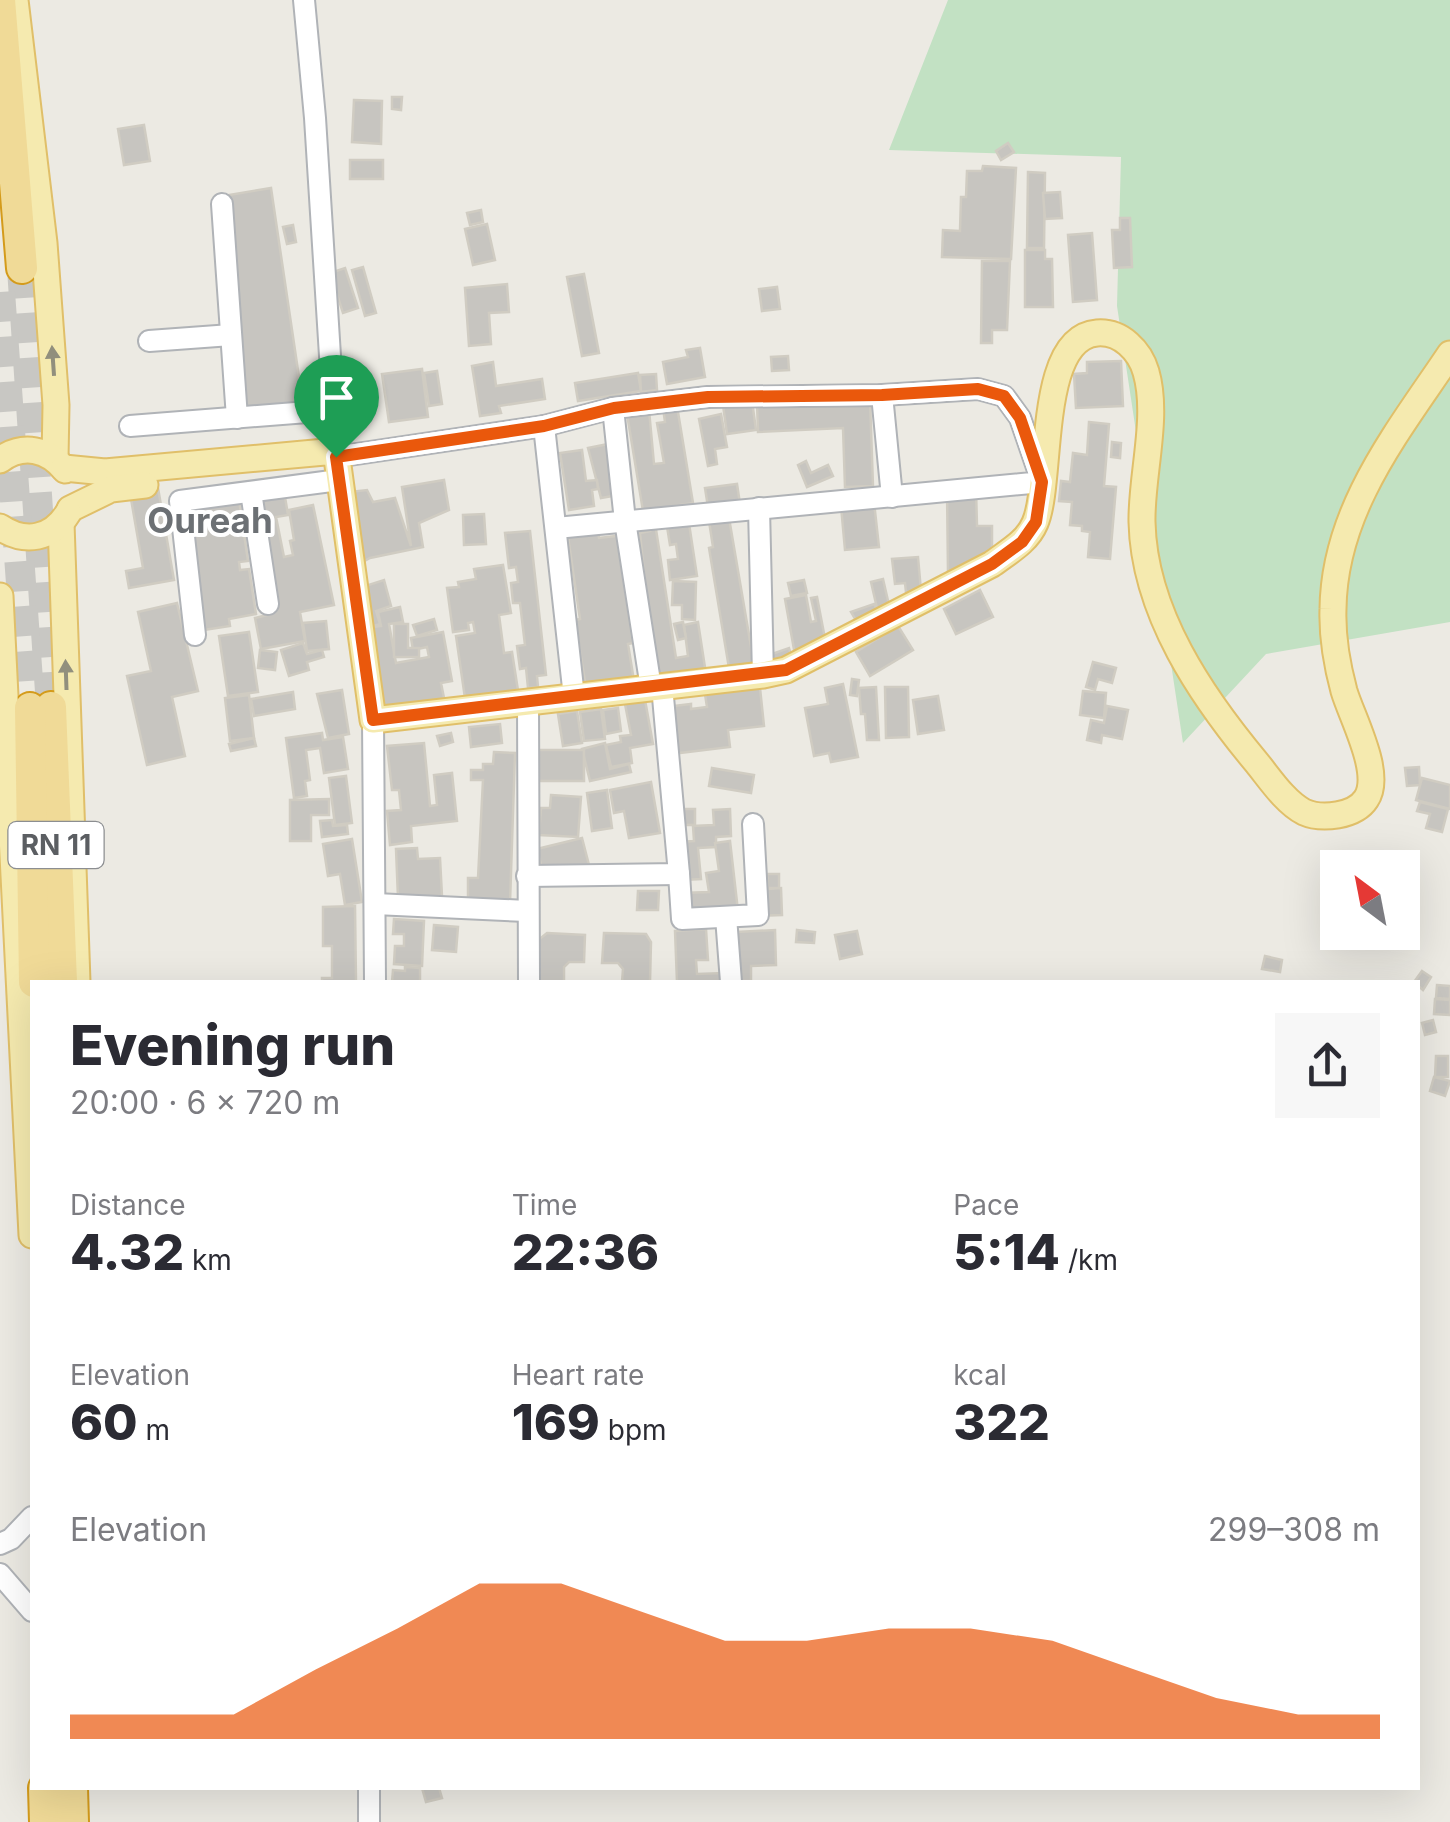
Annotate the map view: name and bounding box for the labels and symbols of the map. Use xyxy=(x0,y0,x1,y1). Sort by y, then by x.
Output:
one-way arrow xyxy=(45,345,61,377)
pin xyxy=(294,355,379,458)
district label: Oureah xyxy=(147,499,273,541)
one-way arrow xyxy=(57,659,73,691)
road number: RN 11 xyxy=(8,822,104,868)
north arrow xyxy=(1320,850,1420,950)

